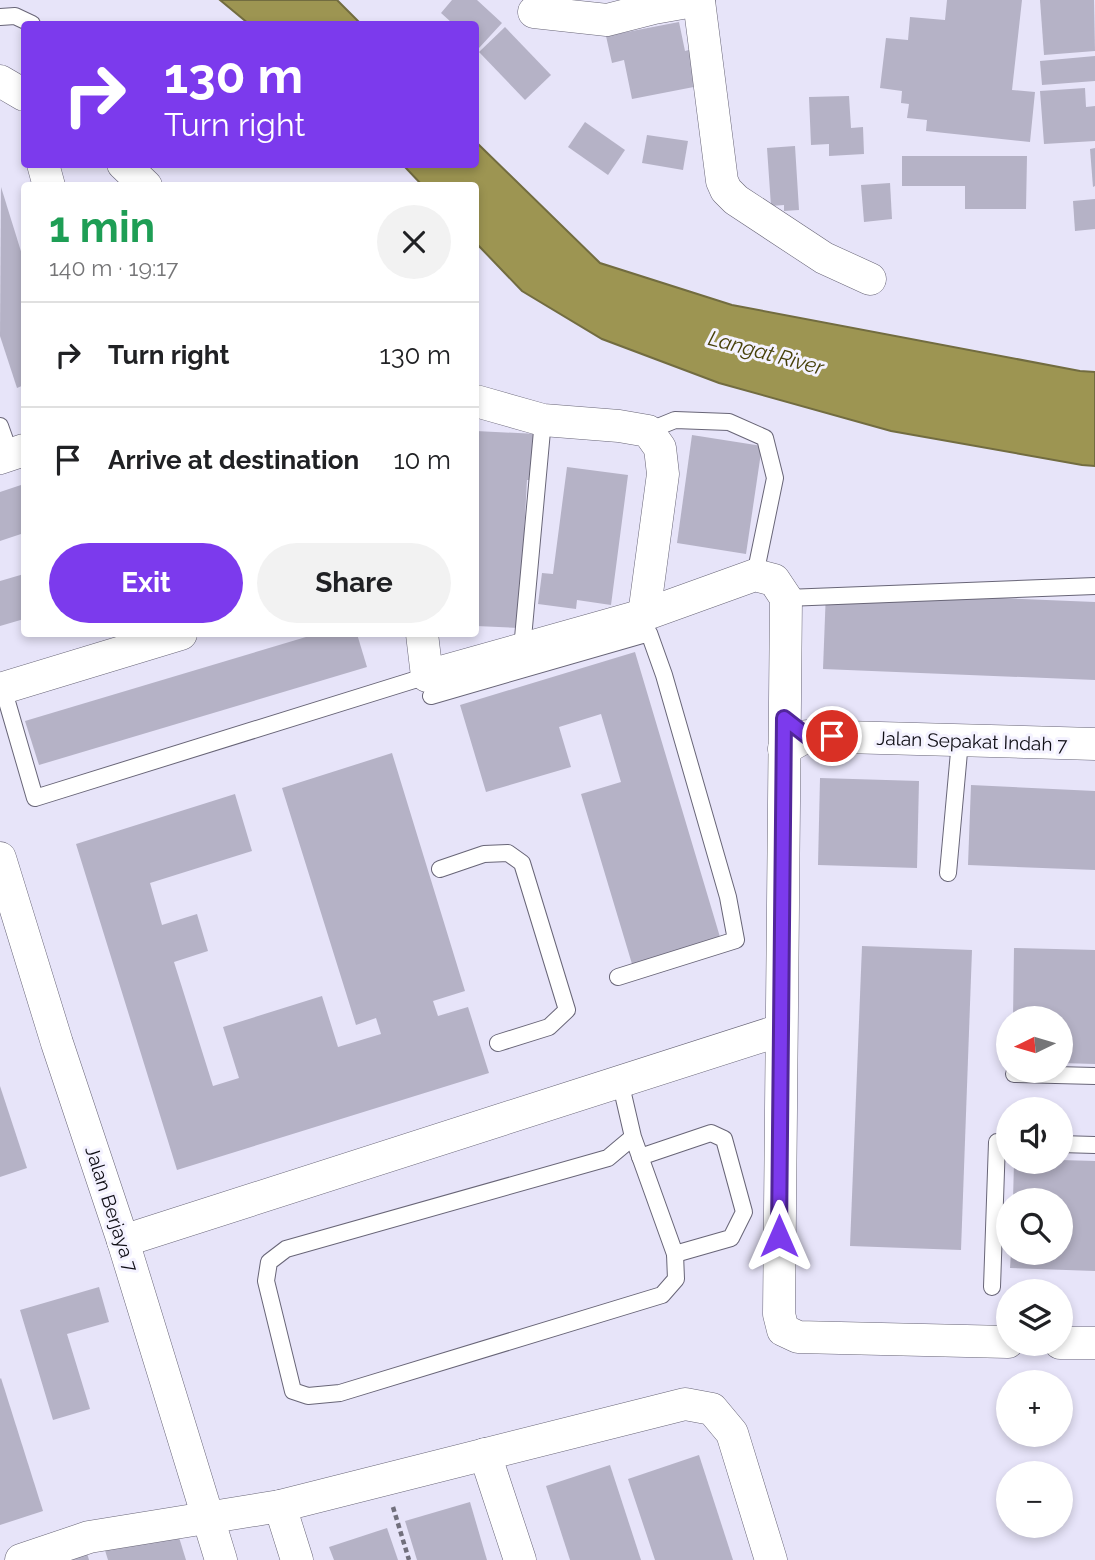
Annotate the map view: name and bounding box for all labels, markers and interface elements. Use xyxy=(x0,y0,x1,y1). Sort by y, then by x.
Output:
text: 130 m xyxy=(164,47,303,104)
icon: right xyxy=(49,49,140,140)
text: Turn right xyxy=(164,106,305,143)
text: 1 min xyxy=(49,203,155,252)
button: close xyxy=(377,205,451,279)
text: 140 m · 19:17 xyxy=(49,254,178,281)
water label: Langat River xyxy=(706,325,827,380)
icon: right xyxy=(49,336,87,374)
text: Turn right xyxy=(108,340,229,370)
text: 130 m xyxy=(380,340,451,370)
icon: arrive xyxy=(49,441,87,479)
text: Arrive at destination xyxy=(108,445,359,475)
text: 10 m xyxy=(393,445,451,475)
button: Exit xyxy=(49,543,243,623)
button: Share xyxy=(257,543,451,623)
pin xyxy=(802,706,862,766)
icon: arrive xyxy=(813,717,851,755)
street label: Jalan Sepakat Indah 7 xyxy=(876,727,1068,755)
north arrow xyxy=(996,1006,1073,1083)
map controls xyxy=(996,1006,1073,1538)
button: sound xyxy=(996,1097,1073,1174)
street label: Jalan Berjaya 7 xyxy=(81,1143,143,1275)
button: search xyxy=(996,1188,1073,1265)
position arrow xyxy=(742,1199,816,1273)
button: layers xyxy=(996,1279,1073,1356)
button: + xyxy=(996,1370,1073,1447)
button: − xyxy=(996,1461,1073,1538)

